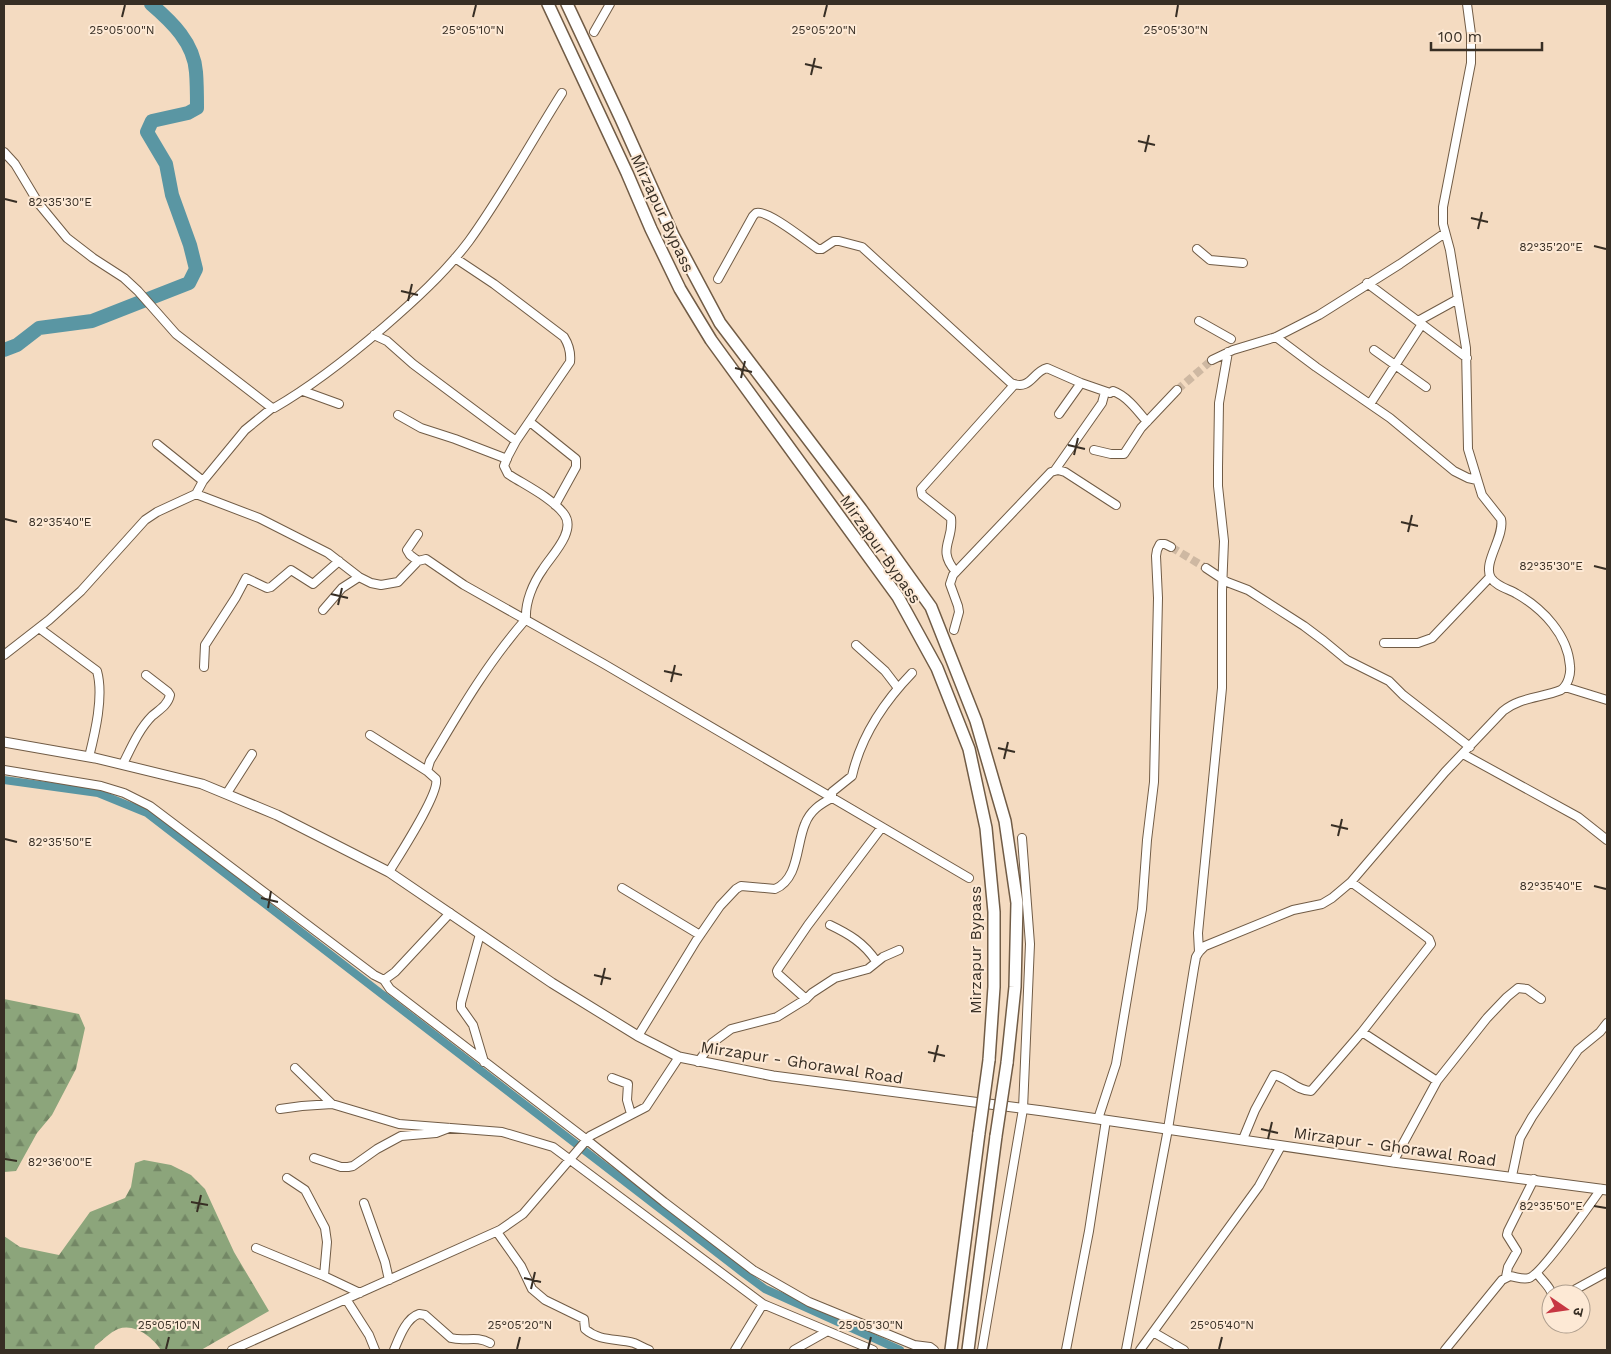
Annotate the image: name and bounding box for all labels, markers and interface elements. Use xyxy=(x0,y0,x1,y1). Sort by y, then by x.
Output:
scale bar xyxy=(1431,20,1542,52)
text: 25°05'00"N xyxy=(89,23,155,37)
text: 25°05'10"N xyxy=(442,23,504,37)
text: 25°05'20"N xyxy=(792,23,856,37)
text: 25°05'30"N xyxy=(1144,23,1208,37)
text: 100 m xyxy=(1438,28,1482,46)
street label: Mirzapur Bypass xyxy=(627,151,698,275)
text: 82°35'30"E xyxy=(28,195,92,209)
text: 82°35'20"E xyxy=(1519,240,1583,254)
street label: Mirzapur Bypass xyxy=(836,491,925,607)
text: 82°35'40"E xyxy=(29,515,92,529)
text: 82°35'30"E xyxy=(1519,559,1583,573)
text: 82°35'50"E xyxy=(28,835,92,849)
text: 82°35'40"E xyxy=(1520,879,1583,893)
street label: Mirzapur Bypass xyxy=(966,886,985,1014)
street label: Mirzapur - Ghorawal Road xyxy=(699,1037,904,1088)
street label: Mirzapur - Ghorawal Road xyxy=(1292,1123,1498,1170)
text: 82°36'00"E xyxy=(28,1155,93,1169)
text: 82°35'50"E xyxy=(1519,1199,1583,1213)
north arrow xyxy=(1541,1284,1591,1334)
text: उ xyxy=(1570,1306,1587,1318)
text: 25°05'10"N xyxy=(138,1318,200,1332)
text: 25°05'20"N xyxy=(488,1318,552,1332)
text: 25°05'30"N xyxy=(839,1318,903,1332)
text: 25°05'40"N xyxy=(1190,1318,1254,1332)

